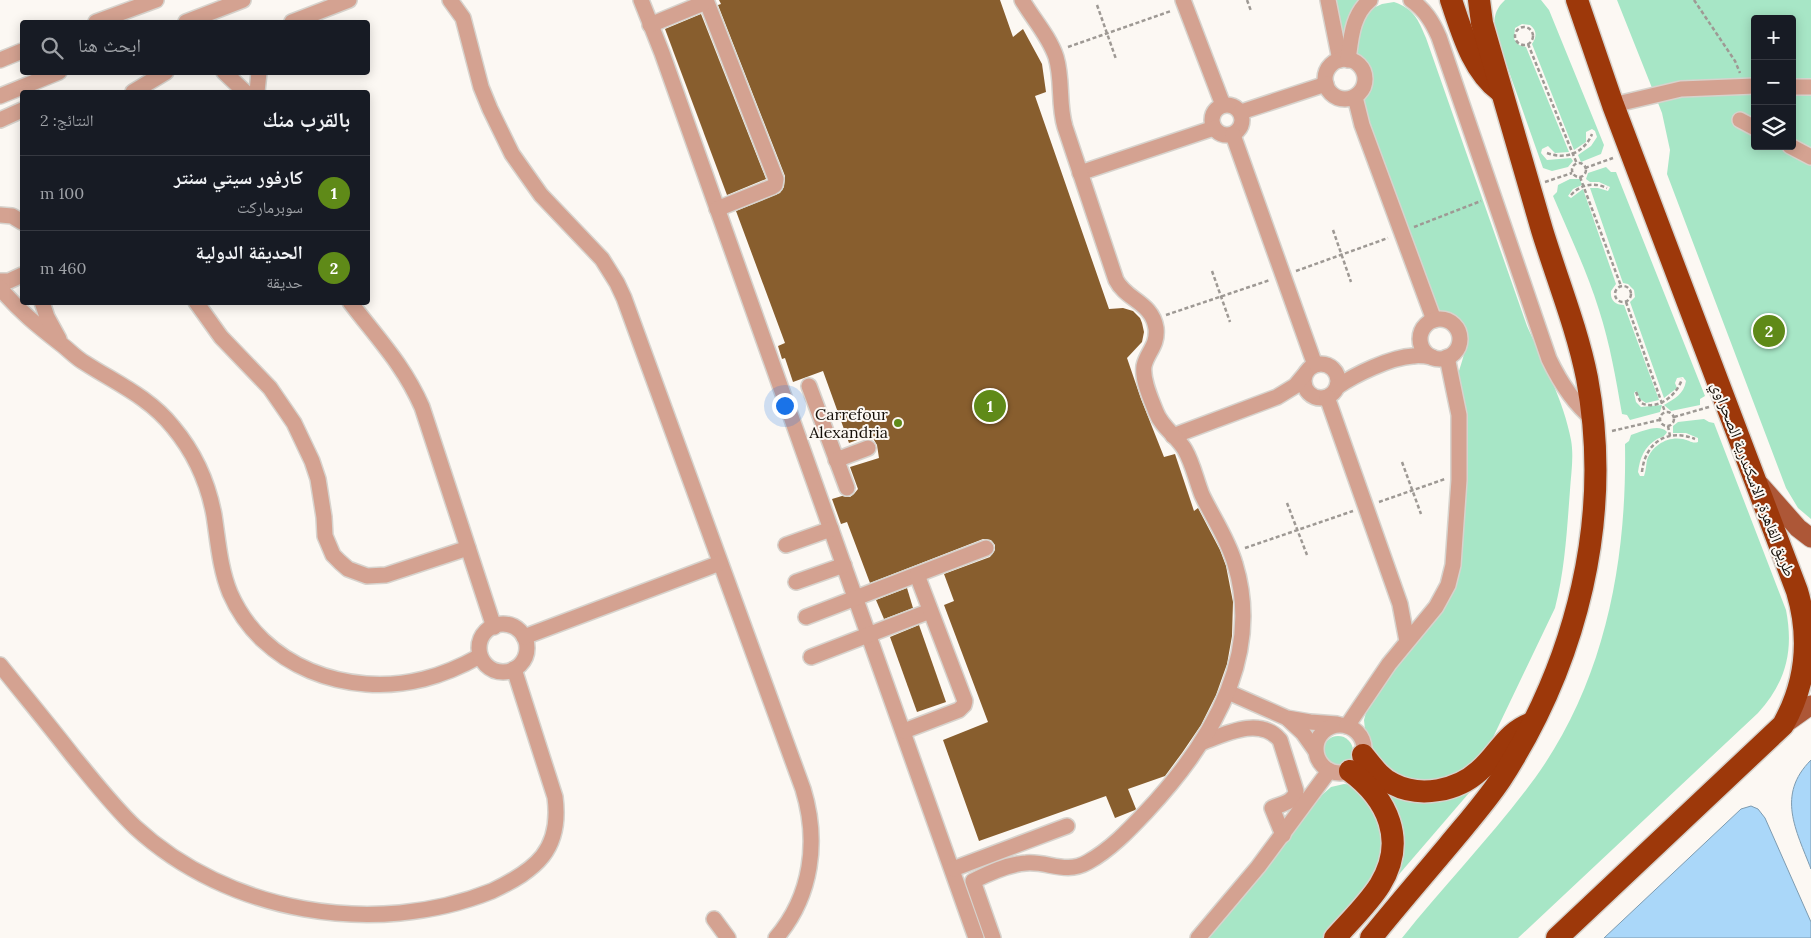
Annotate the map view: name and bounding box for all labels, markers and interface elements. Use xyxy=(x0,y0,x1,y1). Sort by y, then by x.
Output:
map controls xyxy=(1751,15,1796,150)
button: + xyxy=(1751,15,1796,60)
search box xyxy=(20,20,370,75)
text: ابحث هنا xyxy=(78,33,141,57)
icon: search xyxy=(38,34,66,62)
button: − xyxy=(1751,60,1796,105)
button: layers xyxy=(1751,105,1796,150)
text: بالقرب منك xyxy=(263,106,350,133)
text: النتائج: 2 xyxy=(40,110,94,130)
text: كارفور سيتي سنتر xyxy=(174,165,303,189)
text: 100 m xyxy=(40,183,84,203)
text: 1 xyxy=(331,183,337,203)
text: سوبرماركت xyxy=(237,197,303,217)
text: الحديقة الدولية xyxy=(196,240,303,264)
text: 460 m xyxy=(40,258,86,278)
text: 2 xyxy=(330,258,338,278)
text: حديقة xyxy=(266,272,303,292)
pin: 2 xyxy=(1753,312,1785,350)
street label: طريق القاهرة, الاسكندرية الصحراوي xyxy=(1705,379,1800,580)
pin: 1 xyxy=(974,387,1006,425)
your location xyxy=(772,393,798,419)
place label: Carrefour Alexandria xyxy=(808,404,888,442)
marker: Carrefour Alexandria xyxy=(892,417,904,429)

